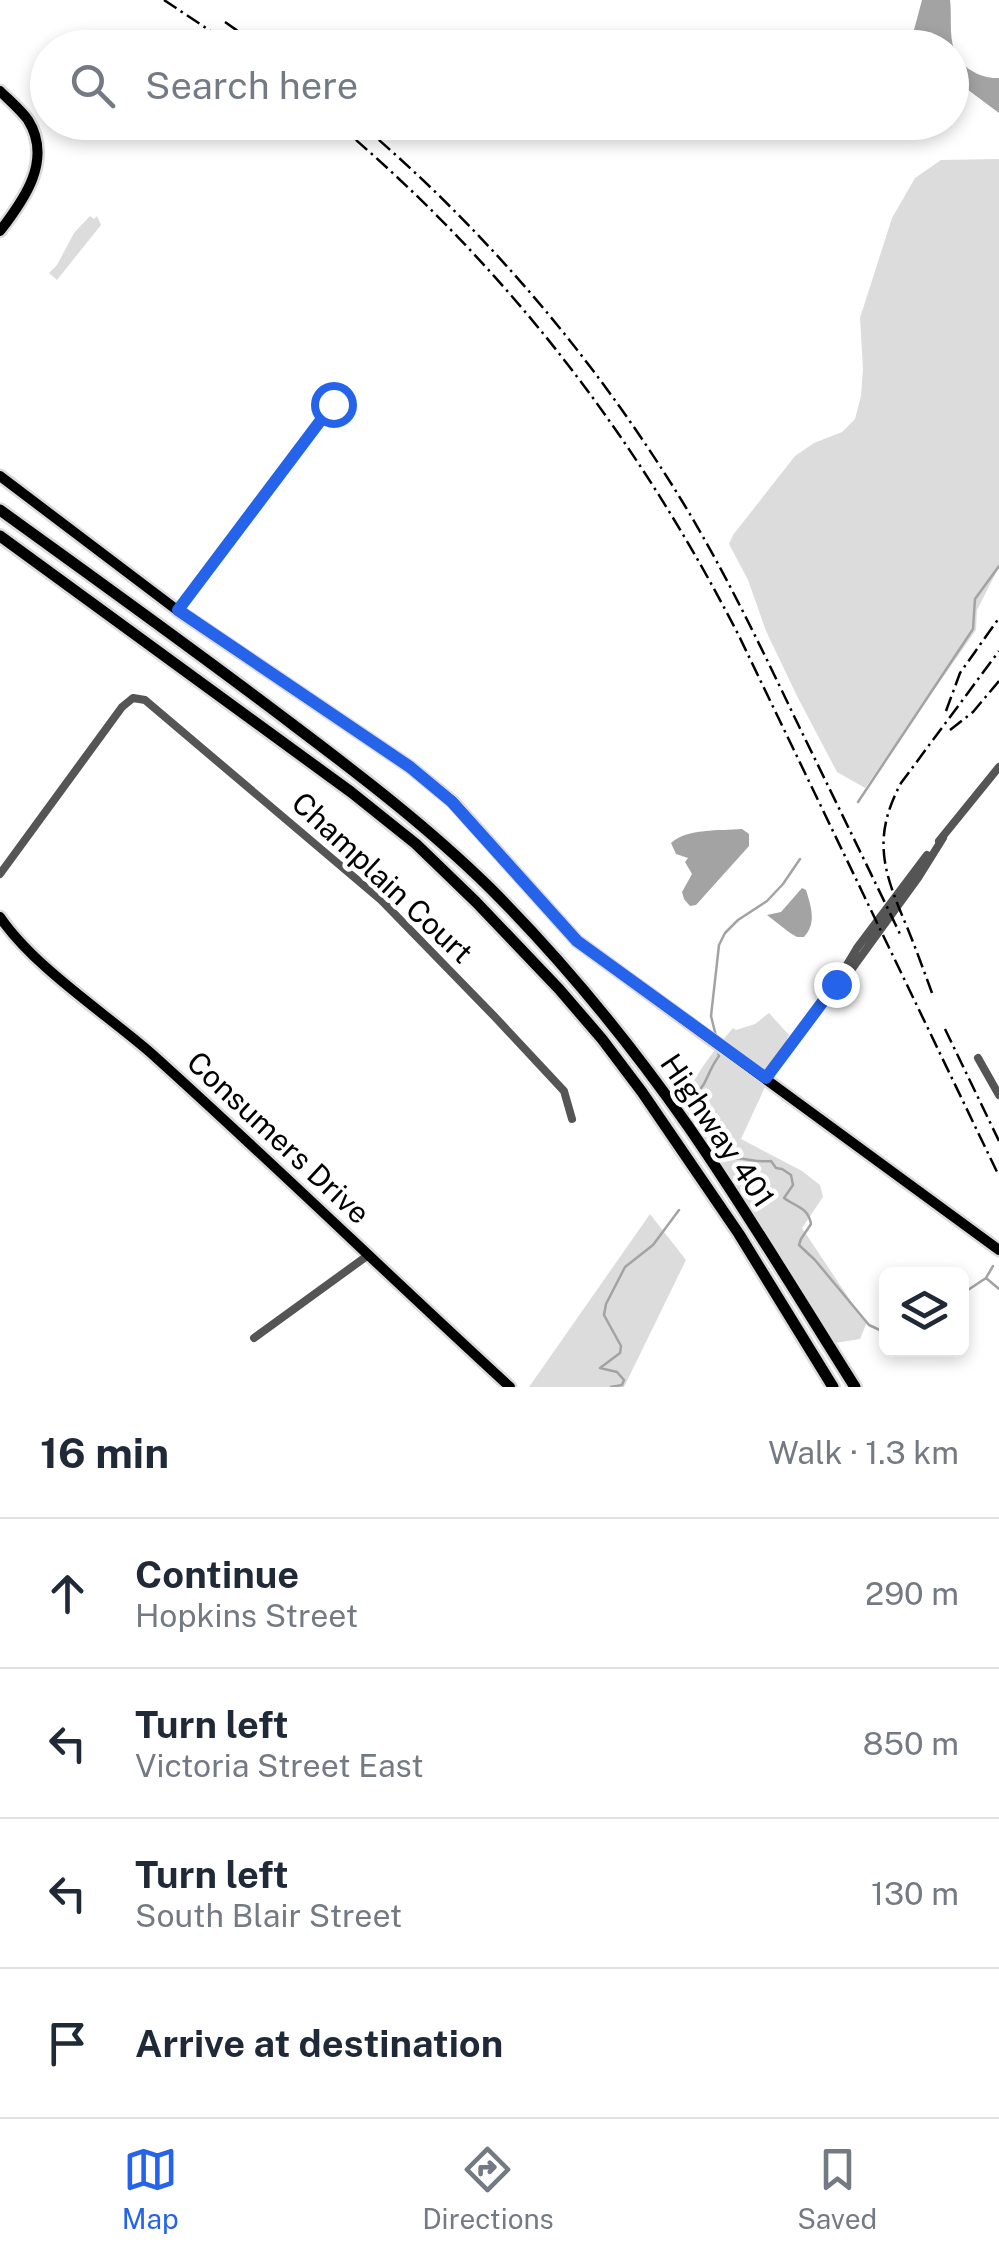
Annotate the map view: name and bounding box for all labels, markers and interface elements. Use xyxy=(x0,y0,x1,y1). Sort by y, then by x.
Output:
search box xyxy=(30,30,969,140)
icon: search xyxy=(65,58,120,113)
text: Search here xyxy=(145,63,358,108)
route start xyxy=(311,382,357,428)
street label: Champlain Court xyxy=(285,784,481,970)
route end xyxy=(814,962,860,1008)
street label: Consumers Drive xyxy=(180,1044,377,1231)
street label: Highway 401 xyxy=(653,1047,782,1214)
map controls xyxy=(879,1267,969,1357)
button: layers xyxy=(879,1267,969,1357)
text: 16 min xyxy=(40,1428,169,1477)
text: Walk · 1.3 km xyxy=(768,1434,959,1471)
text: Continue xyxy=(135,1552,299,1597)
icon: ahead xyxy=(40,1566,95,1621)
text: 290 m xyxy=(865,1575,959,1612)
text: Hopkins Street xyxy=(135,1597,358,1634)
text: Turn left xyxy=(135,1702,289,1747)
icon: left xyxy=(40,1716,95,1771)
text: 850 m xyxy=(863,1725,959,1762)
text: Victoria Street East xyxy=(135,1747,424,1784)
text: Turn left xyxy=(135,1852,289,1897)
icon: left xyxy=(40,1866,95,1921)
text: 130 m xyxy=(871,1875,959,1912)
text: South Blair Street xyxy=(135,1897,402,1934)
icon: arrive xyxy=(40,2016,95,2071)
text: Arrive at destination xyxy=(135,2021,503,2066)
tab: Map xyxy=(122,2142,179,2235)
tab: Directions xyxy=(422,2142,554,2235)
tab: Saved xyxy=(797,2142,877,2235)

